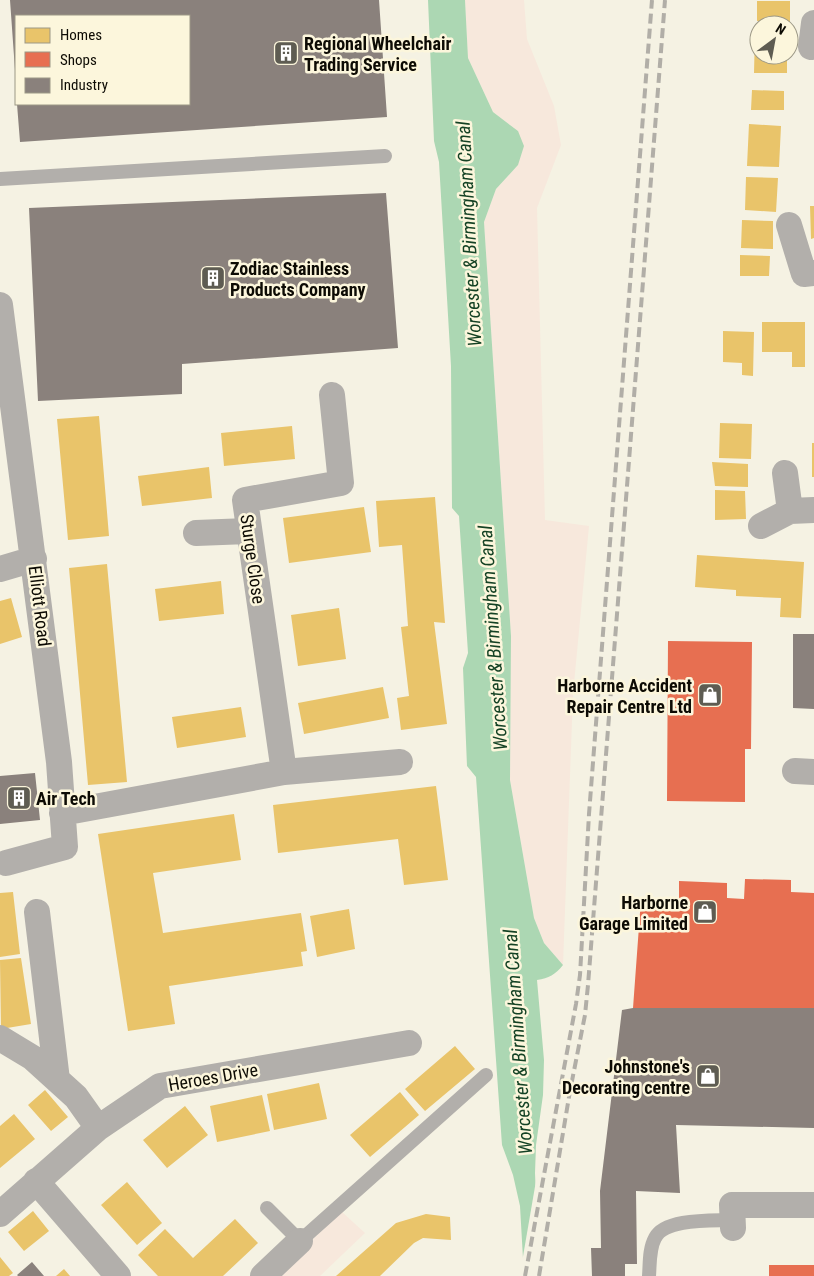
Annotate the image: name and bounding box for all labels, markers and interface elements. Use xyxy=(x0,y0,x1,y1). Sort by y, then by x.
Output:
legend xyxy=(15,15,190,105)
north arrow xyxy=(749,15,799,65)
text: N xyxy=(773,20,789,38)
text: Homes xyxy=(60,26,102,44)
place label: Regional Wheelchair Trading Service xyxy=(304,33,451,75)
building icon: Regional Wheelchair Trading Service xyxy=(273,40,299,66)
text: Shops xyxy=(60,51,97,69)
text: Industry xyxy=(60,76,108,94)
water label: Worcester & Birmingham Canal xyxy=(452,120,486,347)
place label: Zodiac Stainless Products Company xyxy=(230,258,366,300)
building icon: Zodiac Stainless Products Company xyxy=(200,265,226,291)
street label: Sturge Close xyxy=(236,513,270,605)
water label: Worcester & Birmingham Canal xyxy=(474,524,512,751)
street label: Elliott Road xyxy=(25,564,55,648)
place label: Harborne Accident Repair Centre Ltd xyxy=(557,675,692,717)
shop icon: Harborne Accident Repair Centre Ltd xyxy=(697,682,723,708)
building icon: Air Tech xyxy=(6,785,32,811)
place label: Air Tech xyxy=(36,788,96,809)
place label: Harborne Garage Limited xyxy=(579,892,688,934)
shop icon: Harborne Garage Limited xyxy=(692,899,718,925)
water label: Worcester & Birmingham Canal xyxy=(499,928,537,1155)
place label: Johnstone's Decorating centre xyxy=(562,1056,690,1098)
street label: Heroes Drive xyxy=(167,1059,259,1095)
shop icon: Johnstone's Decorating centre xyxy=(695,1063,721,1089)

